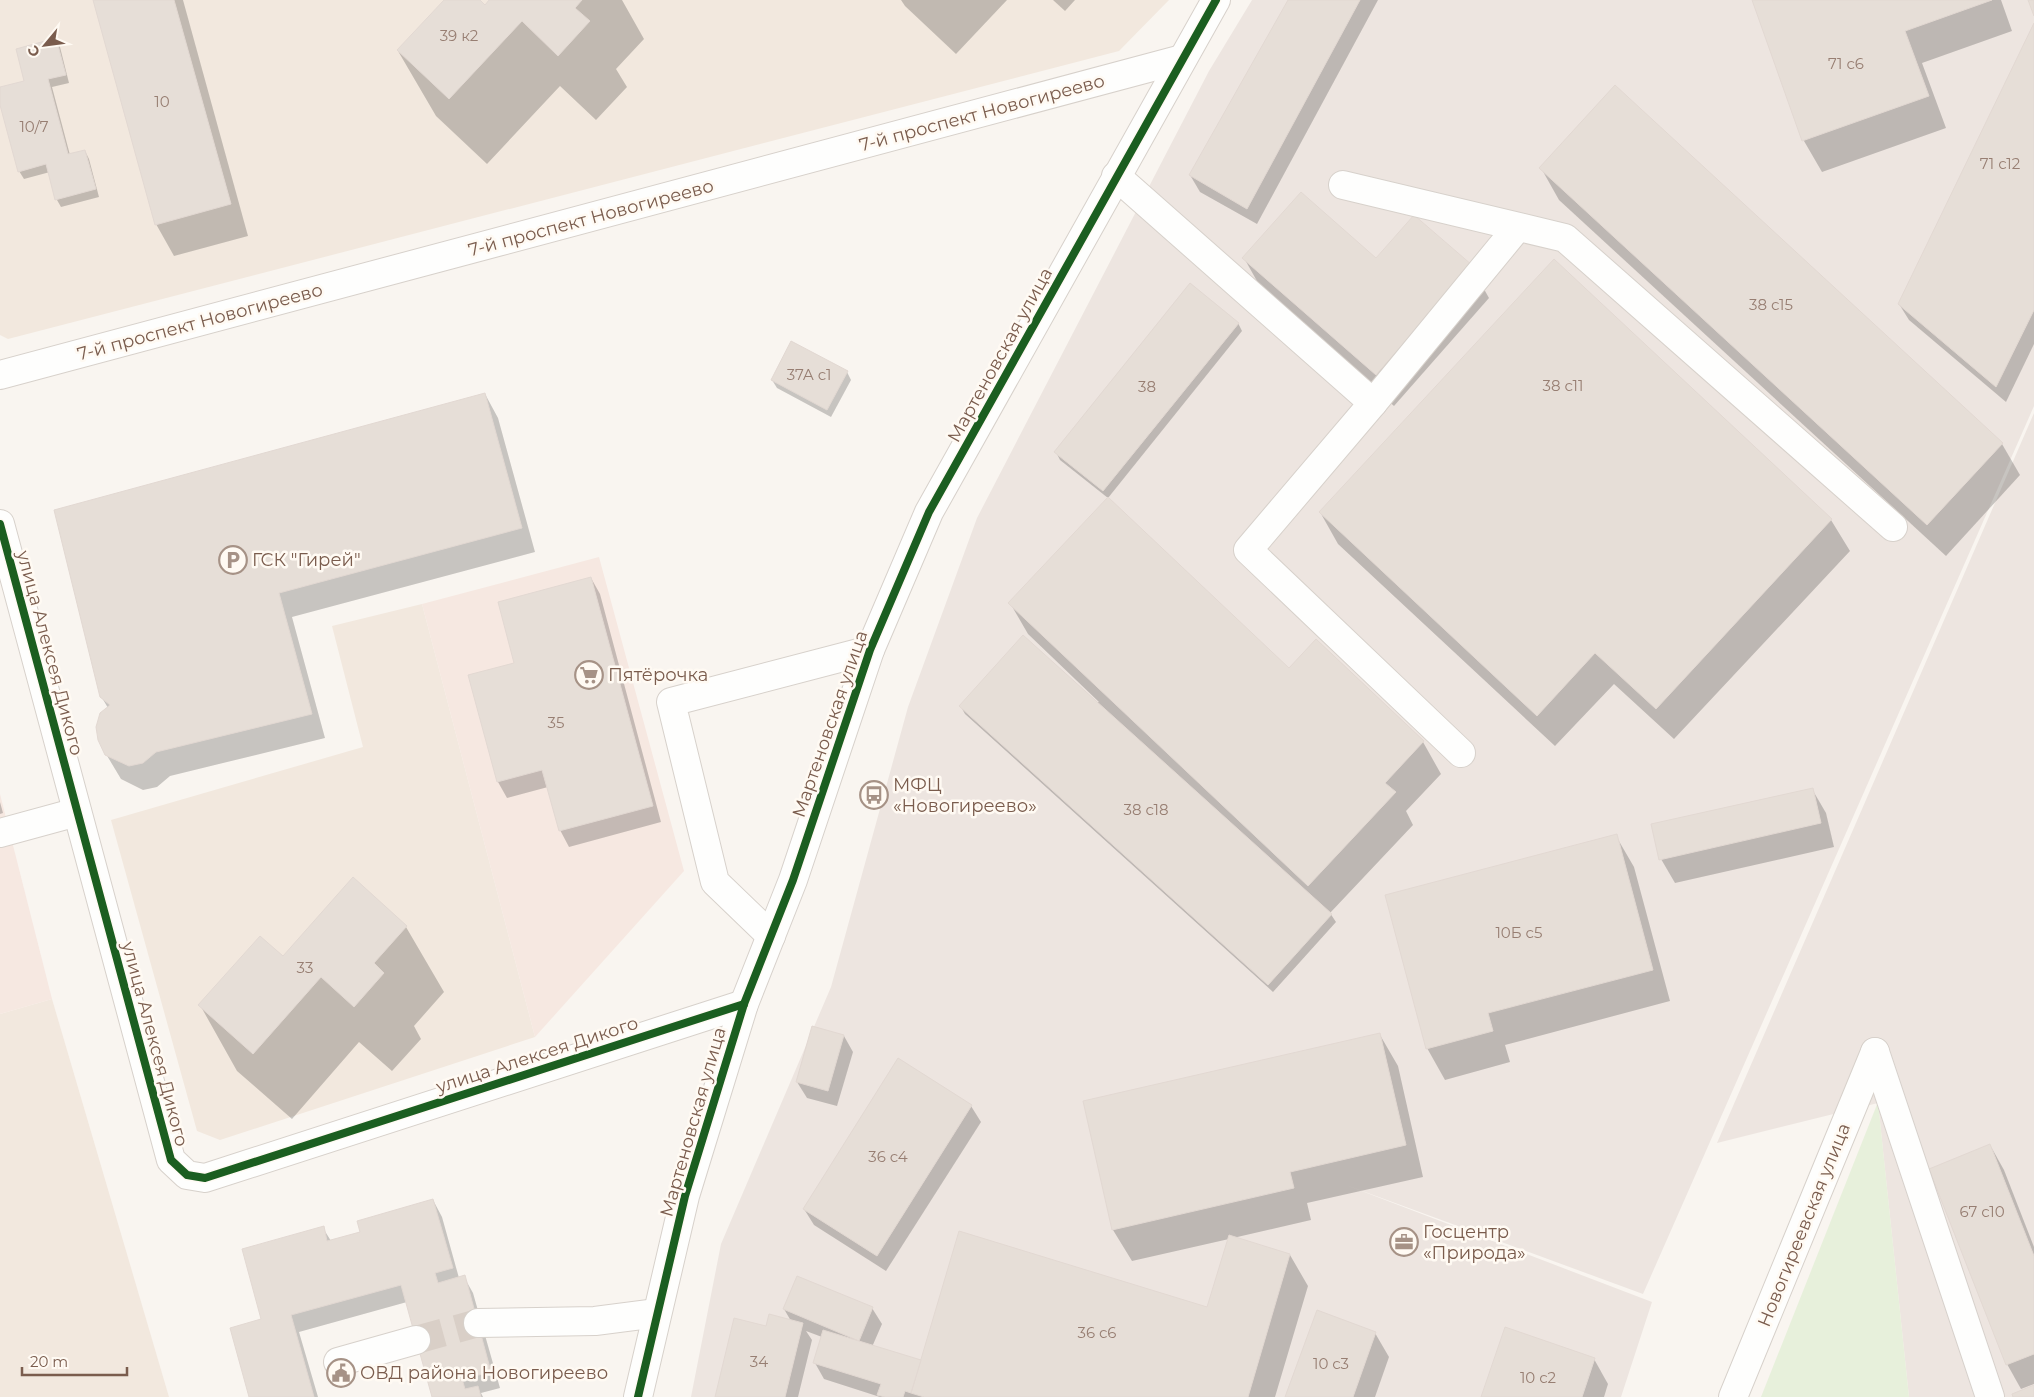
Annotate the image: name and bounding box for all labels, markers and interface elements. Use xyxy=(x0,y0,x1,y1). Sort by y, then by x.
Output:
north arrow xyxy=(20,20,70,70)
house number: 39 к2 xyxy=(440,26,478,45)
text: С xyxy=(23,42,44,60)
house number: 71 с6 xyxy=(1828,54,1864,73)
street label: 7-й проспект Новогиреево xyxy=(857,70,1107,156)
house number: 10 xyxy=(154,92,170,111)
house number: 10/7 xyxy=(19,117,49,136)
house number: 71 с12 xyxy=(1980,154,2020,173)
street label: 7-й проспект Новогиреево xyxy=(466,175,716,261)
street label: Мартеновская улица xyxy=(943,264,1057,446)
street label: 7-й проспект Новогиреево xyxy=(75,279,325,365)
house number: 38 с15 xyxy=(1749,295,1793,314)
house number: 37А с1 xyxy=(787,365,831,384)
house number: 38 с11 xyxy=(1543,376,1583,395)
house number: 38 xyxy=(1138,377,1156,396)
parking icon: ГСК "Гирей" xyxy=(218,545,248,575)
street label: улица Алексея Дикого xyxy=(12,547,88,758)
place label: ГСК "Гирей" xyxy=(252,549,361,571)
street label: Мартеновская улица xyxy=(788,628,872,820)
supermarket icon: Пятёрочка xyxy=(574,660,604,690)
place label: Пятёрочка xyxy=(608,664,708,686)
house number: 35 xyxy=(548,713,564,732)
place label: МФЦ «Новогиреево» xyxy=(893,774,1037,817)
bus stop icon: МФЦ «Новогиреево» xyxy=(859,780,889,810)
house number: 38 с18 xyxy=(1123,800,1169,819)
house number: 10Б с5 xyxy=(1495,923,1543,942)
street label: улица Алексея Дикого xyxy=(117,938,193,1149)
house number: 33 xyxy=(297,958,313,977)
street label: улица Алексея Дикого xyxy=(432,1012,641,1098)
street label: Мартеновская улица xyxy=(655,1025,731,1219)
street label: Новогиреевская улица xyxy=(1753,1120,1855,1330)
house number: 36 с4 xyxy=(868,1147,908,1166)
house number: 67 с10 xyxy=(1959,1202,2005,1221)
place label: Госцентр «Природа» xyxy=(1423,1221,1526,1264)
office icon: Госцентр «Природа» xyxy=(1389,1227,1419,1257)
house number: 36 с6 xyxy=(1078,1323,1117,1342)
scale bar xyxy=(22,1344,128,1376)
text: 20 m xyxy=(30,1352,68,1371)
house number: 34 xyxy=(750,1352,768,1371)
house number: 10 с3 xyxy=(1313,1354,1349,1373)
public building icon: ОВД района Новогиреево xyxy=(326,1358,356,1388)
place label: ОВД района Новогиреево xyxy=(360,1362,608,1384)
house number: 10 с2 xyxy=(1520,1368,1556,1387)

